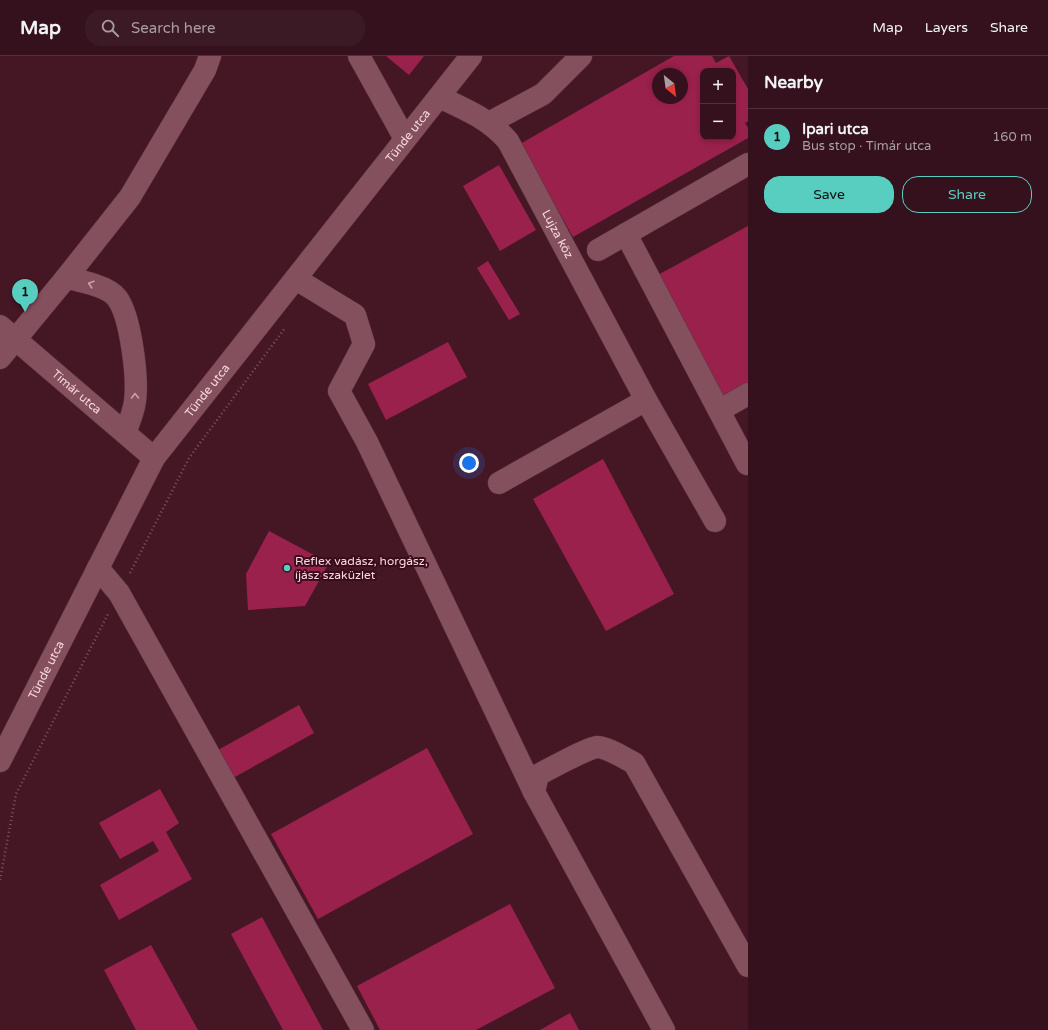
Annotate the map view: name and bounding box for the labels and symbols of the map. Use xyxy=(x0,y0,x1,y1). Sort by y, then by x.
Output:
north arrow xyxy=(652,68,688,104)
street label: Tünde utca xyxy=(383,107,433,165)
street label: Lujza köz xyxy=(539,207,576,261)
pin: 1 xyxy=(12,279,38,312)
one-way arrow xyxy=(88,280,95,289)
street label: Tünde utca xyxy=(182,361,233,420)
street label: Timár utca xyxy=(49,367,104,417)
one-way arrow xyxy=(131,393,139,399)
your location xyxy=(459,453,479,473)
place label: Reflex vadász, horgász, íjász szaküzlet xyxy=(295,554,428,582)
marker: Reflex vadász, horgász, íjász szaküzlet xyxy=(282,563,292,573)
street label: Tünde utca xyxy=(26,639,67,702)

